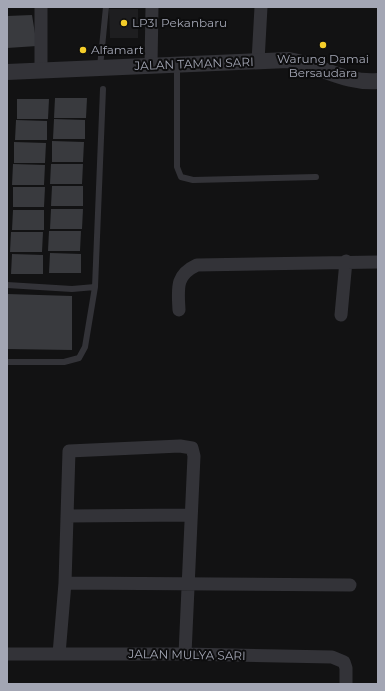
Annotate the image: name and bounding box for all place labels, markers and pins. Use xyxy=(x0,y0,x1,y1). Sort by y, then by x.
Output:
place label: LP3I Pekanbaru xyxy=(132,15,227,30)
marker: LP3I Pekanbaru xyxy=(119,18,129,28)
marker: Warung Damai Bersaudara xyxy=(318,40,328,50)
place label: Alfamart xyxy=(91,42,144,57)
marker: Alfamart xyxy=(78,45,88,55)
place label: Warung Damai Bersaudara xyxy=(277,51,369,80)

